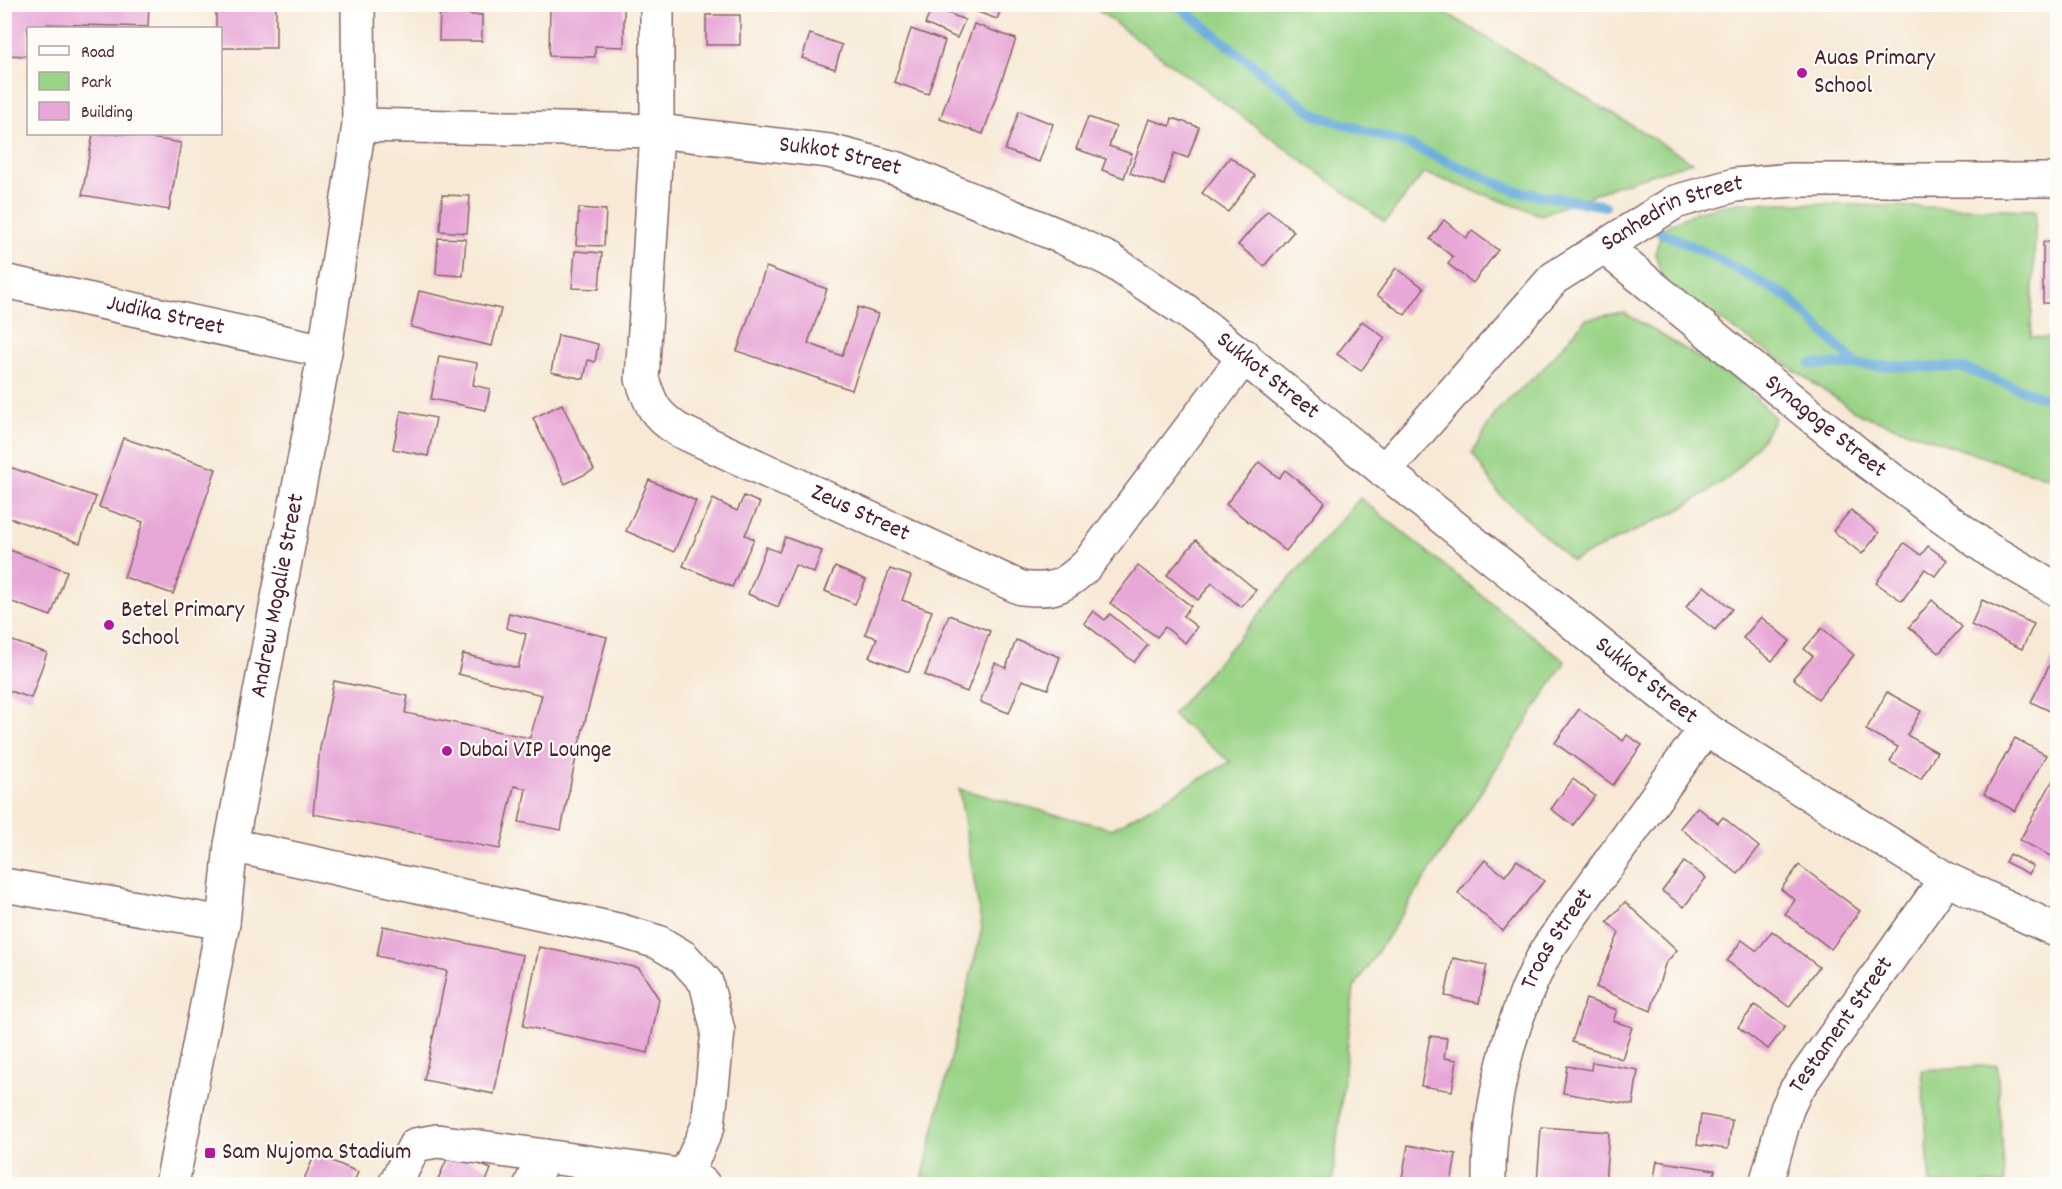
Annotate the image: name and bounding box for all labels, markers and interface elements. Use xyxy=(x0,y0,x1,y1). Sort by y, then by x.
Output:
legend xyxy=(27,27,222,135)
text: Road xyxy=(81,41,115,66)
place label: Auas Primary School xyxy=(1814,42,1936,104)
marker: Auas Primary School xyxy=(1795,66,1809,80)
text: Park xyxy=(81,71,112,96)
text: Building xyxy=(81,101,133,126)
street label: Sukkot Street xyxy=(777,128,905,186)
street label: Sanhedrin Street xyxy=(1595,167,1744,261)
street label: Judika Street xyxy=(103,287,227,346)
street label: Sukkot Street xyxy=(1208,324,1326,429)
street label: Synagoge Street xyxy=(1756,367,1893,487)
street label: Zeus Street xyxy=(805,476,915,551)
street label: Andrew Mogalie Street xyxy=(242,491,314,701)
place label: Betel Primary School xyxy=(121,594,245,656)
marker: Betel Primary School xyxy=(102,618,116,632)
street label: Sukkot Street xyxy=(1587,629,1705,733)
place label: Dubai VIP Lounge xyxy=(459,734,612,768)
marker: Dubai VIP Lounge xyxy=(440,744,454,758)
street label: Troas Street xyxy=(1513,882,1602,995)
street label: Testament Street xyxy=(1781,950,1902,1101)
place label: Sam Nujoma Stadium xyxy=(222,1136,411,1170)
marker: Sam Nujoma Stadium xyxy=(203,1146,217,1160)

